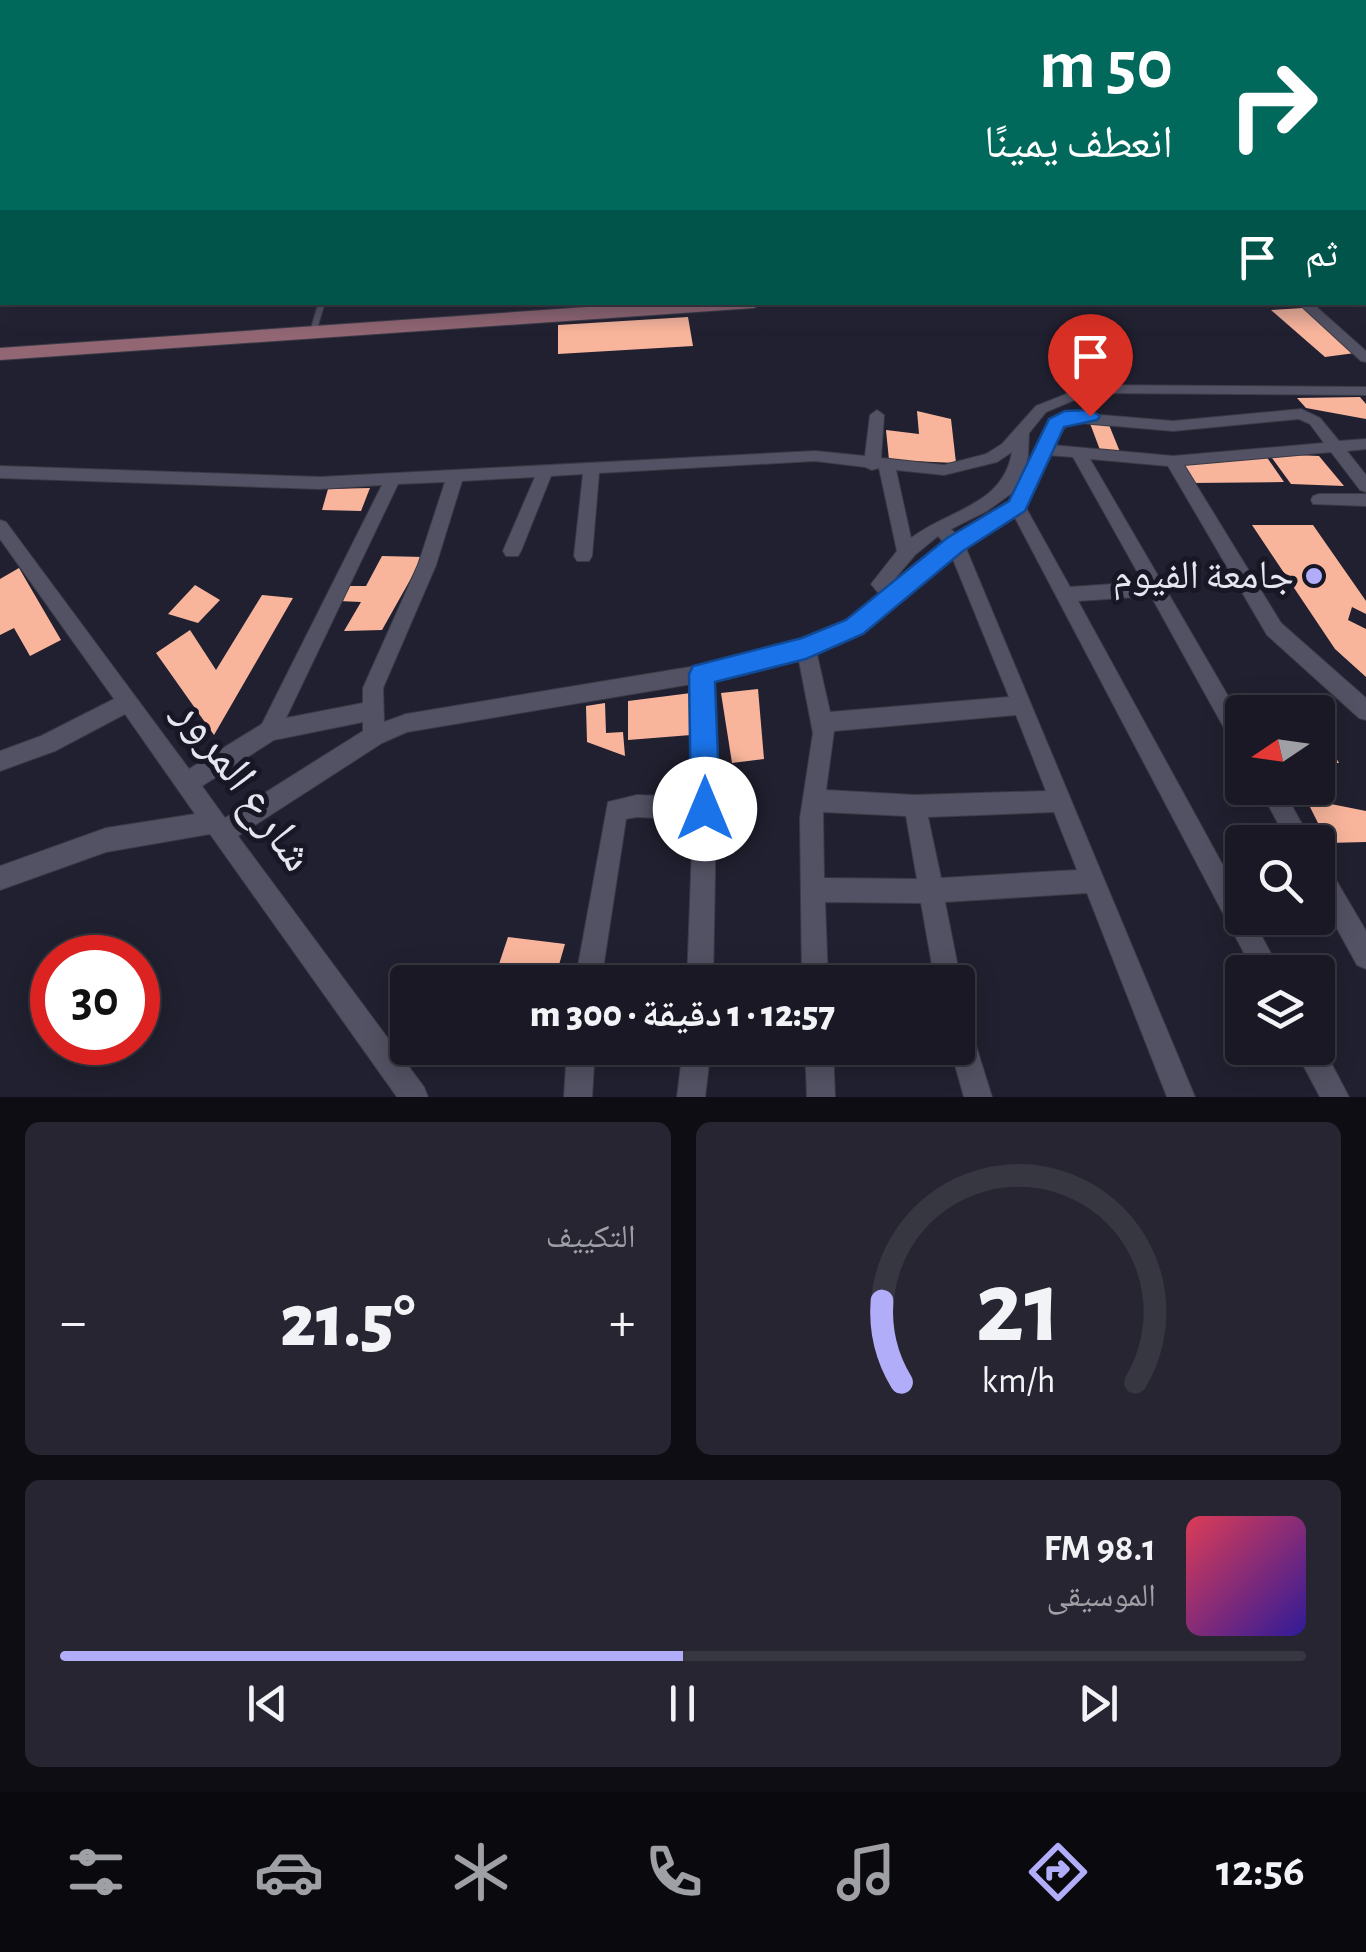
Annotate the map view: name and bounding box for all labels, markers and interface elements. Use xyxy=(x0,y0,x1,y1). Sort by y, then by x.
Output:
text: 50 m xyxy=(1039,31,1173,101)
icon: right xyxy=(1208,40,1338,170)
text: انعطف يمينًا xyxy=(984,121,1173,166)
icon: arrive xyxy=(1230,230,1285,285)
text: ثم xyxy=(1305,236,1338,274)
pin xyxy=(1048,314,1133,417)
icon: arrive xyxy=(1063,329,1118,384)
place label: جامعة الفيوم xyxy=(1113,556,1294,601)
marker: جامعة الفيوم xyxy=(1303,565,1325,587)
street label: شارع المرور xyxy=(162,689,322,883)
north arrow xyxy=(1225,695,1335,805)
map controls xyxy=(1225,695,1335,1065)
position arrow xyxy=(653,757,757,861)
button: search xyxy=(1225,825,1335,935)
speed limit sign: 30 xyxy=(30,935,160,1065)
button: layers xyxy=(1225,955,1335,1065)
text: 12:57 · 1 دقيقة · 300 m xyxy=(530,996,835,1034)
text: التكييف xyxy=(546,1221,636,1253)
text: 21 xyxy=(975,1257,1061,1361)
text: 21.5° xyxy=(280,1285,415,1360)
text: − xyxy=(60,1295,86,1350)
text: + xyxy=(609,1295,635,1350)
text: km/h xyxy=(981,1363,1055,1399)
text: 98.1 FM xyxy=(1044,1530,1156,1568)
text: الموسيقى xyxy=(1046,1580,1156,1612)
icon: previous xyxy=(240,1676,295,1731)
icon: pause xyxy=(655,1676,710,1731)
icon: next xyxy=(1071,1676,1126,1731)
icon: filters xyxy=(61,1837,131,1907)
icon: car xyxy=(254,1837,324,1907)
icon: climate xyxy=(446,1837,516,1907)
icon: phone xyxy=(639,1837,709,1907)
icon: music xyxy=(831,1837,901,1907)
icon: directions xyxy=(1023,1837,1093,1907)
text: 12:56 xyxy=(1216,1849,1305,1894)

